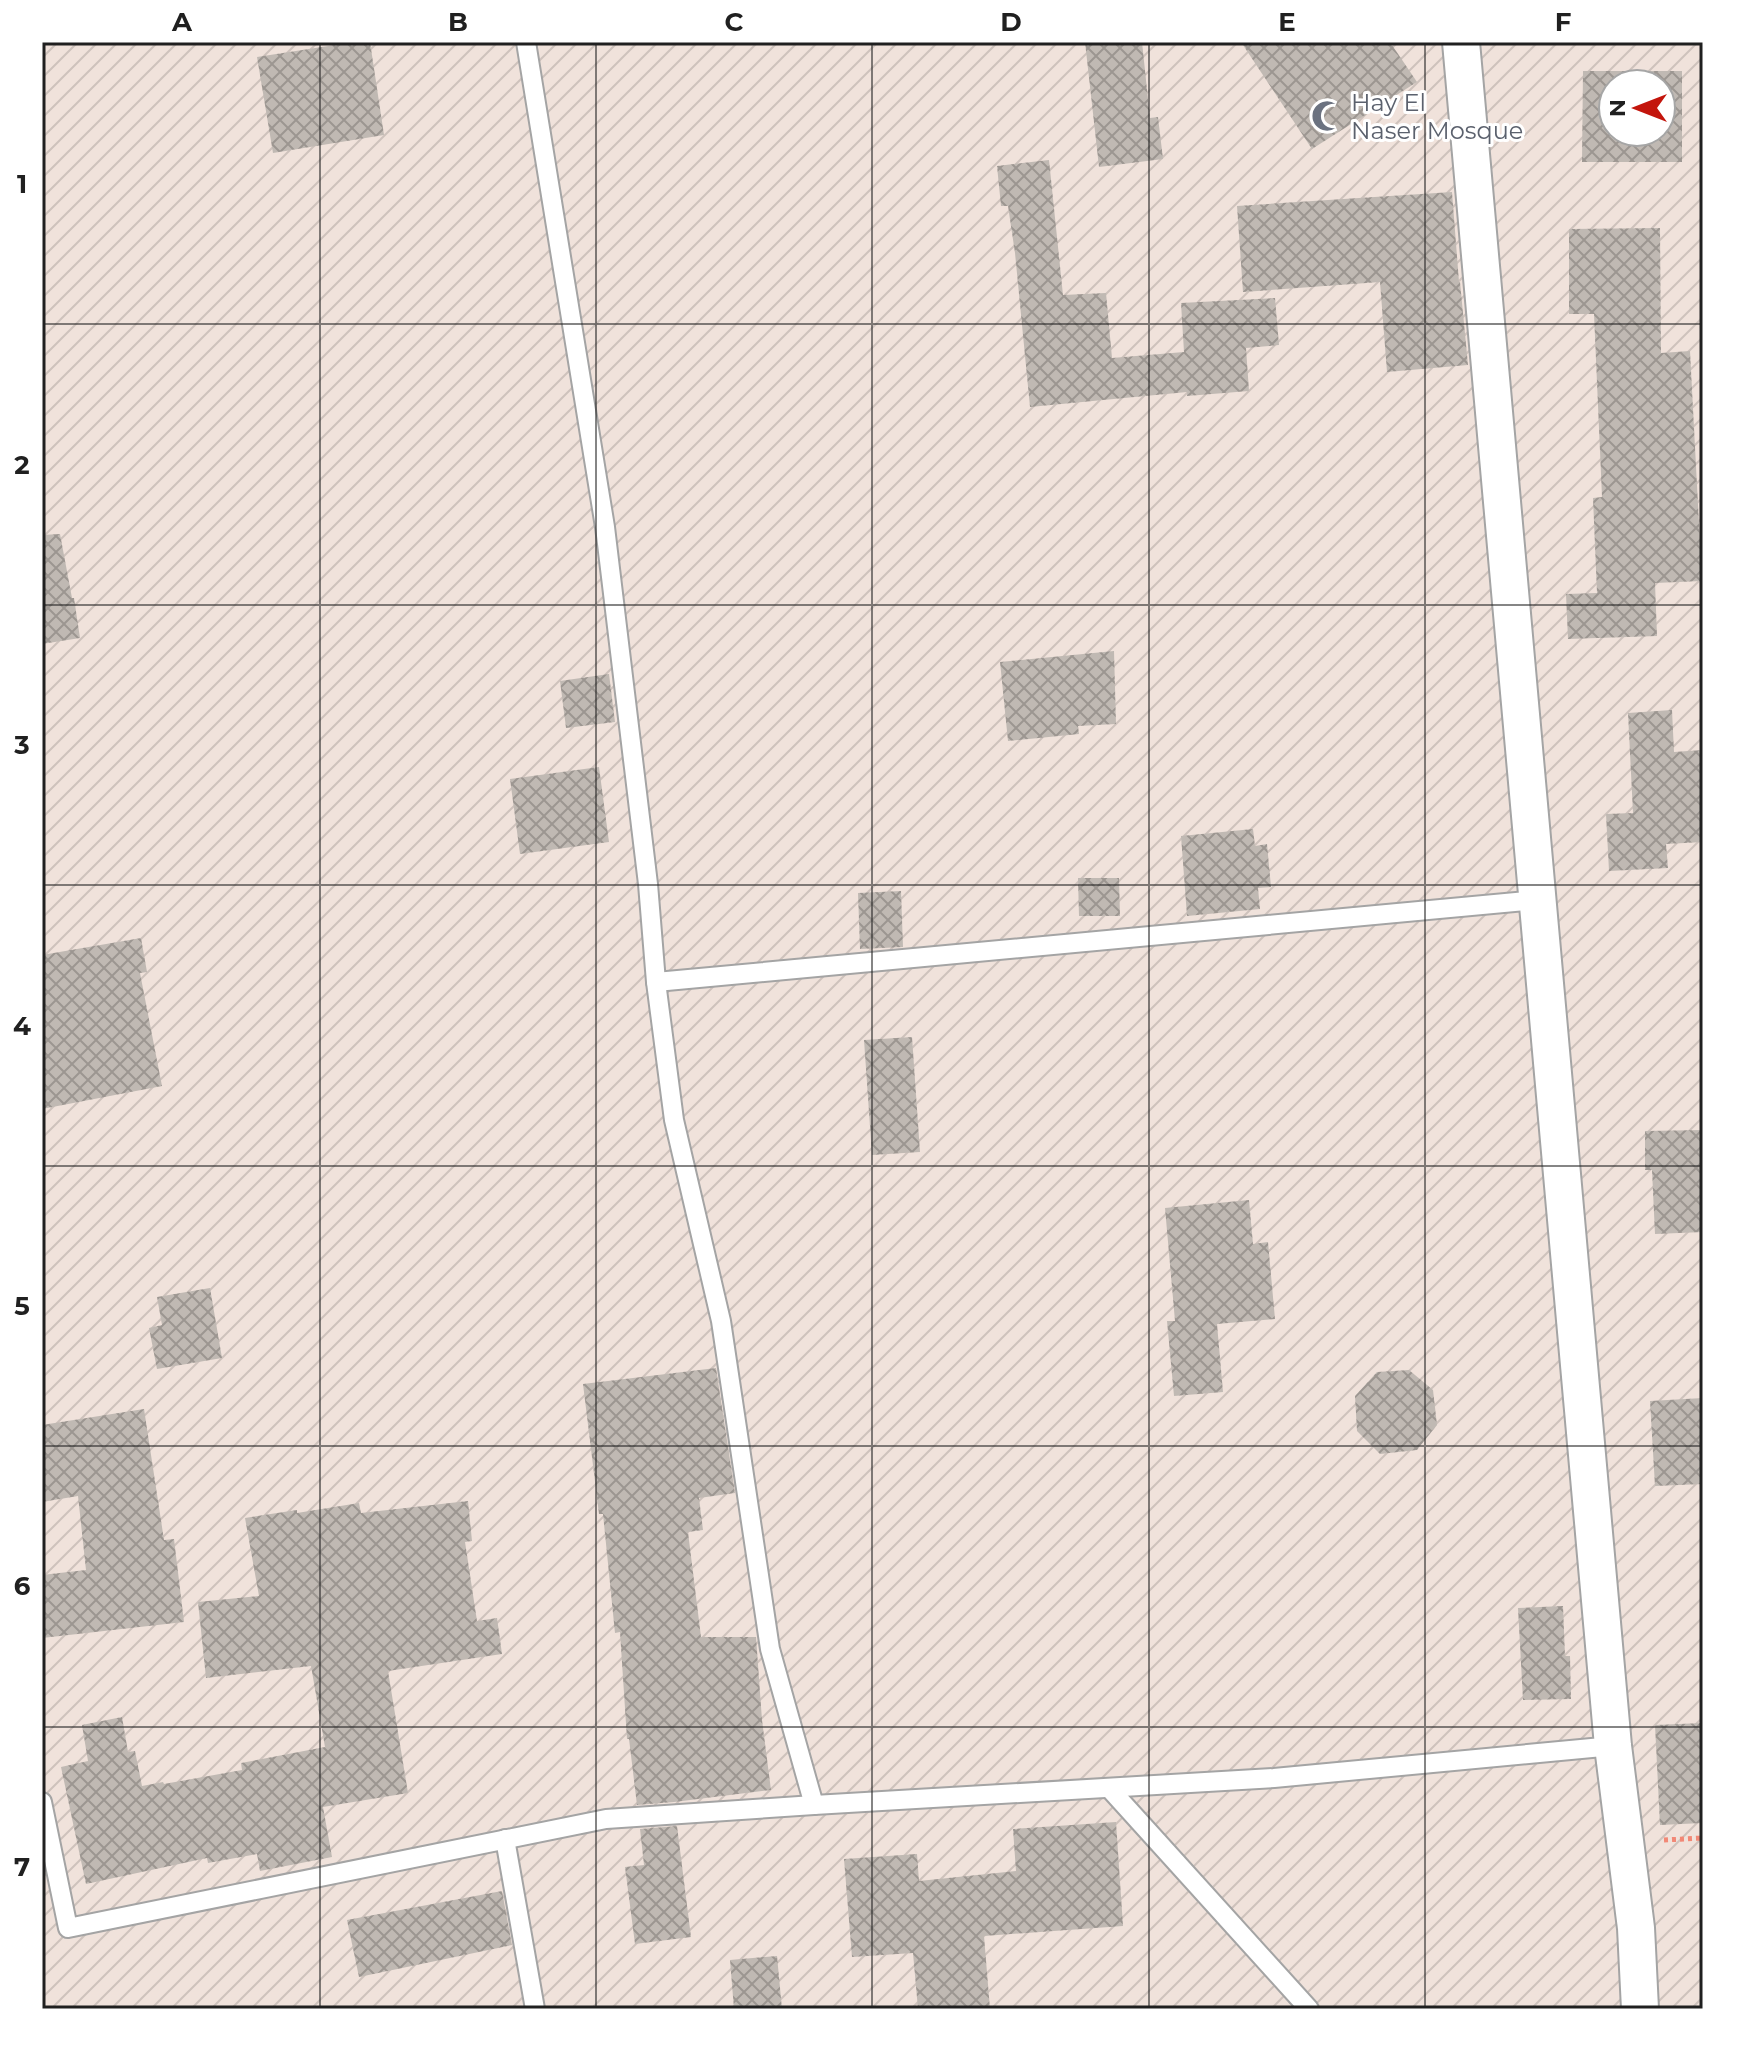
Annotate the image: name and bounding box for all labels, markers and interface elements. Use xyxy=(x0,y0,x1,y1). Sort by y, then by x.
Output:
text: A xyxy=(171,6,193,38)
text: B xyxy=(448,6,468,38)
text: C xyxy=(725,6,744,38)
text: D xyxy=(1000,6,1022,38)
text: E xyxy=(1278,6,1296,38)
text: F xyxy=(1555,6,1571,38)
north arrow xyxy=(1597,68,1677,148)
place label: Hay El Naser Mosque xyxy=(1351,88,1523,145)
mosque icon: Hay El Naser Mosque xyxy=(1310,99,1344,133)
text: N xyxy=(1604,99,1631,117)
text: 1 xyxy=(17,168,27,200)
text: 2 xyxy=(14,449,30,481)
text: 3 xyxy=(13,729,30,761)
text: 4 xyxy=(13,1010,31,1042)
text: 5 xyxy=(14,1290,30,1322)
text: 6 xyxy=(14,1570,31,1602)
text: 7 xyxy=(14,1851,30,1883)

